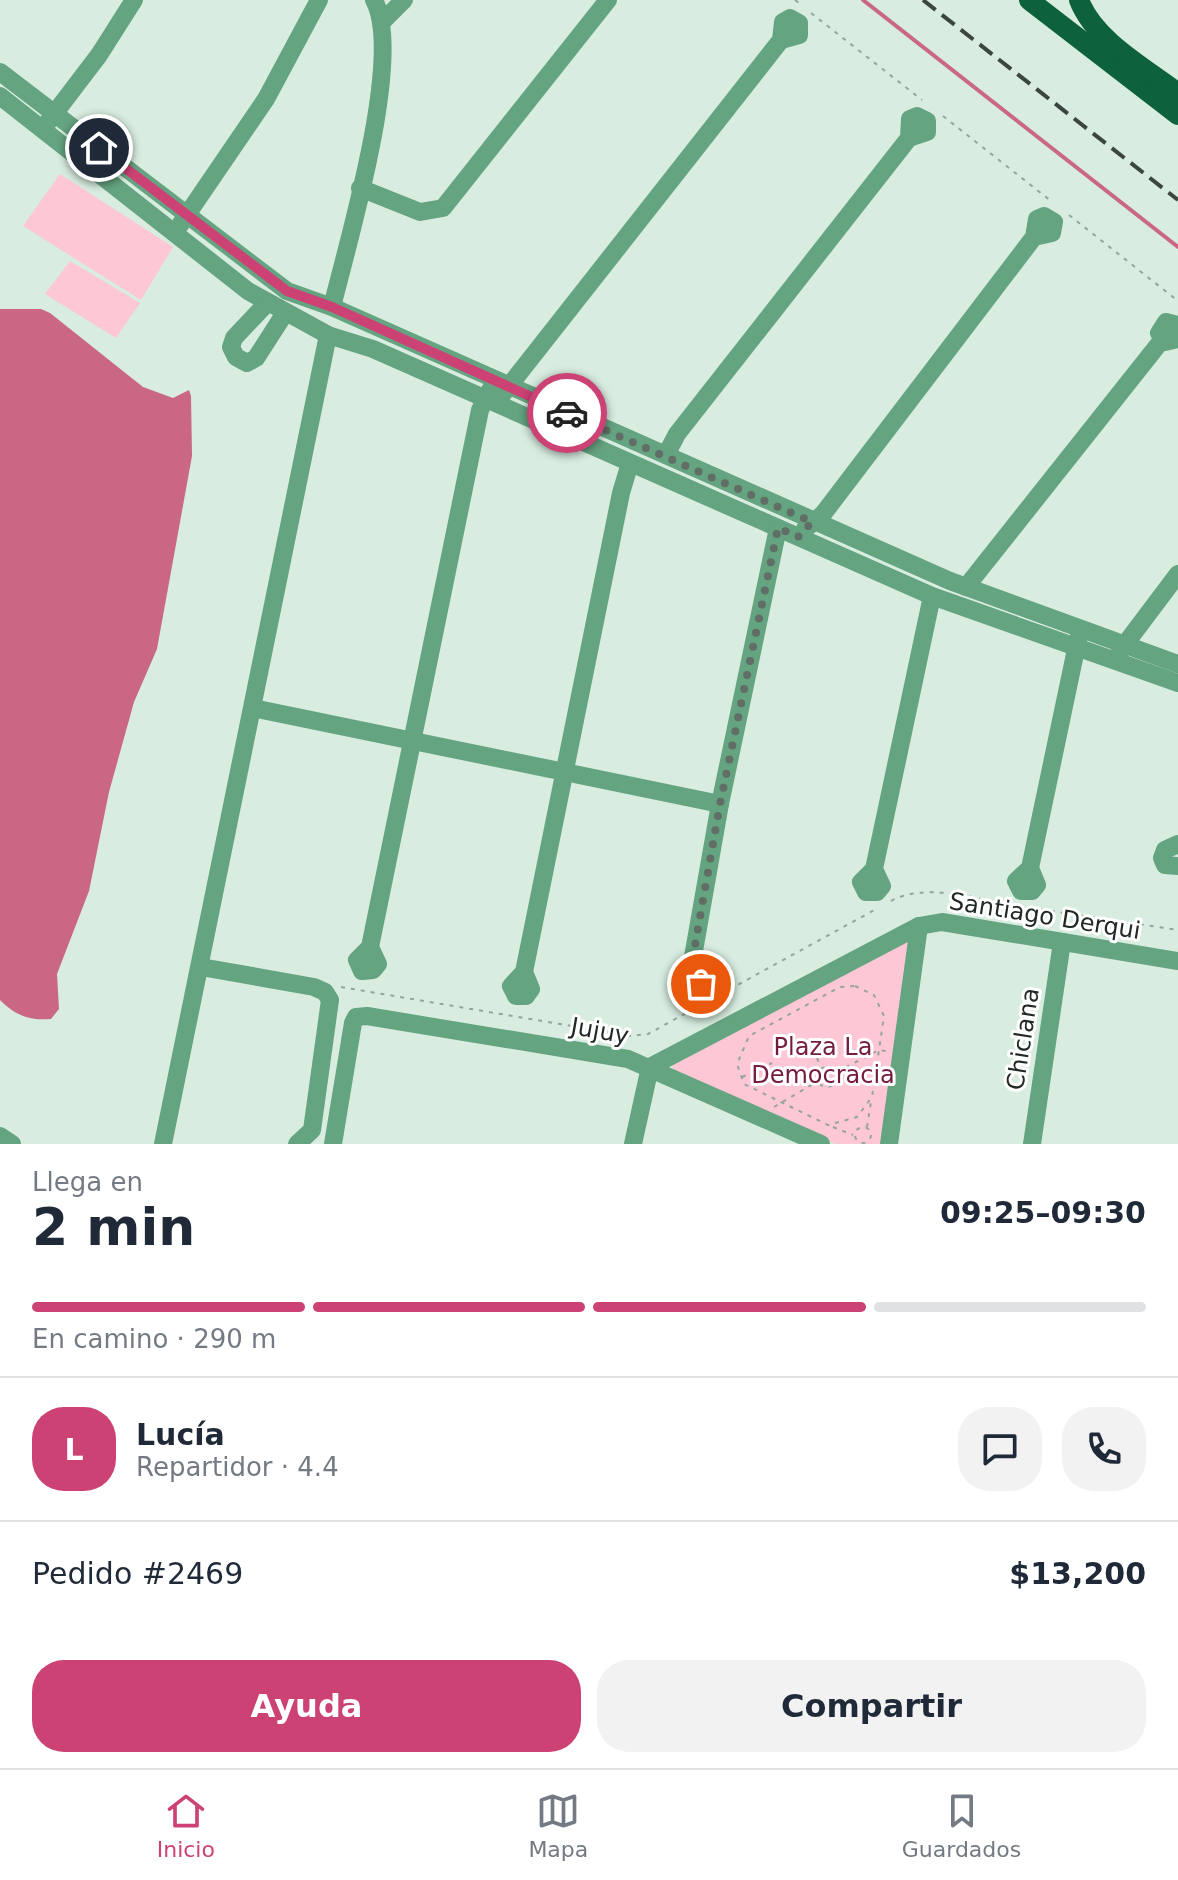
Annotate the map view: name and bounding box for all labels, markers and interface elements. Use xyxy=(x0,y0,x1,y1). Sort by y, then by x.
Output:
pin xyxy=(65,114,133,182)
icon: home xyxy=(77,126,121,170)
courier xyxy=(527,373,607,453)
icon: car xyxy=(545,391,589,435)
street label: Santiago Derqui xyxy=(947,887,1143,945)
pin xyxy=(667,950,735,1018)
icon: bag xyxy=(679,962,723,1006)
street label: Chiclana xyxy=(1001,986,1045,1092)
street label: Jujuy xyxy=(567,1012,631,1050)
park label: Plaza La Democracia xyxy=(751,1033,895,1089)
text: Llega en xyxy=(32,1167,143,1197)
text: 09:25–09:30 xyxy=(940,1195,1146,1230)
text: 2 min xyxy=(32,1197,195,1257)
text: En camino · 290 m xyxy=(32,1324,276,1354)
button: chat xyxy=(958,1407,1042,1491)
button: phone xyxy=(1062,1407,1146,1491)
text: Lucía xyxy=(136,1417,225,1452)
text: L xyxy=(64,1432,84,1467)
text: Repartidor · 4.4 xyxy=(136,1452,339,1482)
text: Pedido #2469 xyxy=(32,1556,243,1591)
text: $13,200 xyxy=(1009,1556,1146,1591)
button: Ayuda xyxy=(32,1660,581,1752)
button: Compartir xyxy=(597,1660,1146,1752)
tab: Inicio xyxy=(157,1789,215,1862)
tab: Mapa xyxy=(528,1789,588,1862)
tab: Guardados xyxy=(902,1789,1021,1862)

